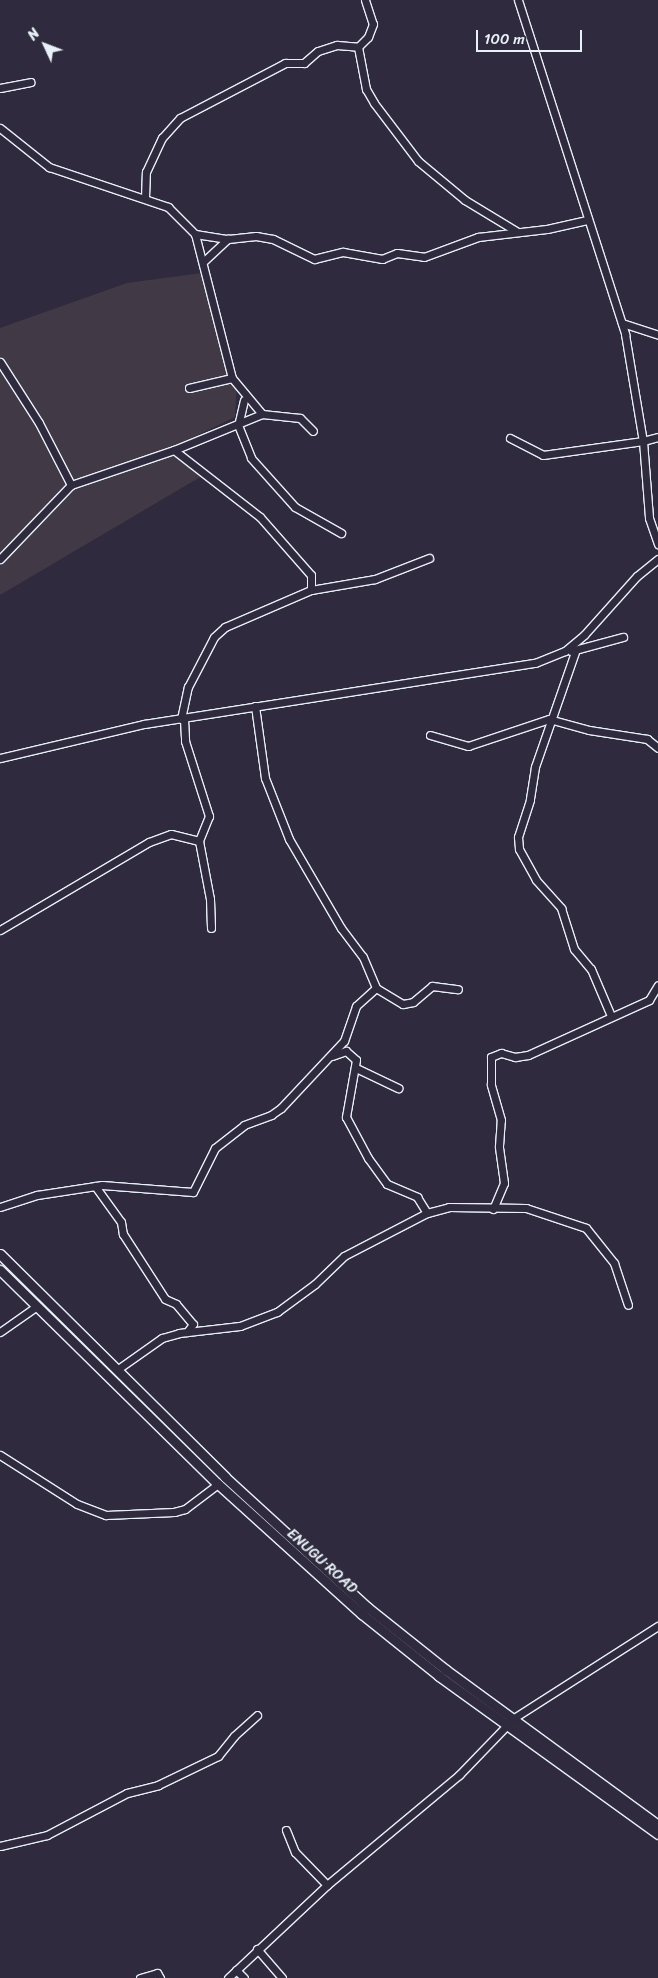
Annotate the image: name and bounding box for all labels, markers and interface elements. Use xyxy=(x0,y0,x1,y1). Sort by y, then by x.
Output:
north arrow xyxy=(20,20,70,70)
scale bar xyxy=(478,20,584,52)
text: N xyxy=(21,22,46,47)
text: 100 m xyxy=(484,26,525,52)
street label: ENUGU ROAD xyxy=(283,1525,361,1597)

